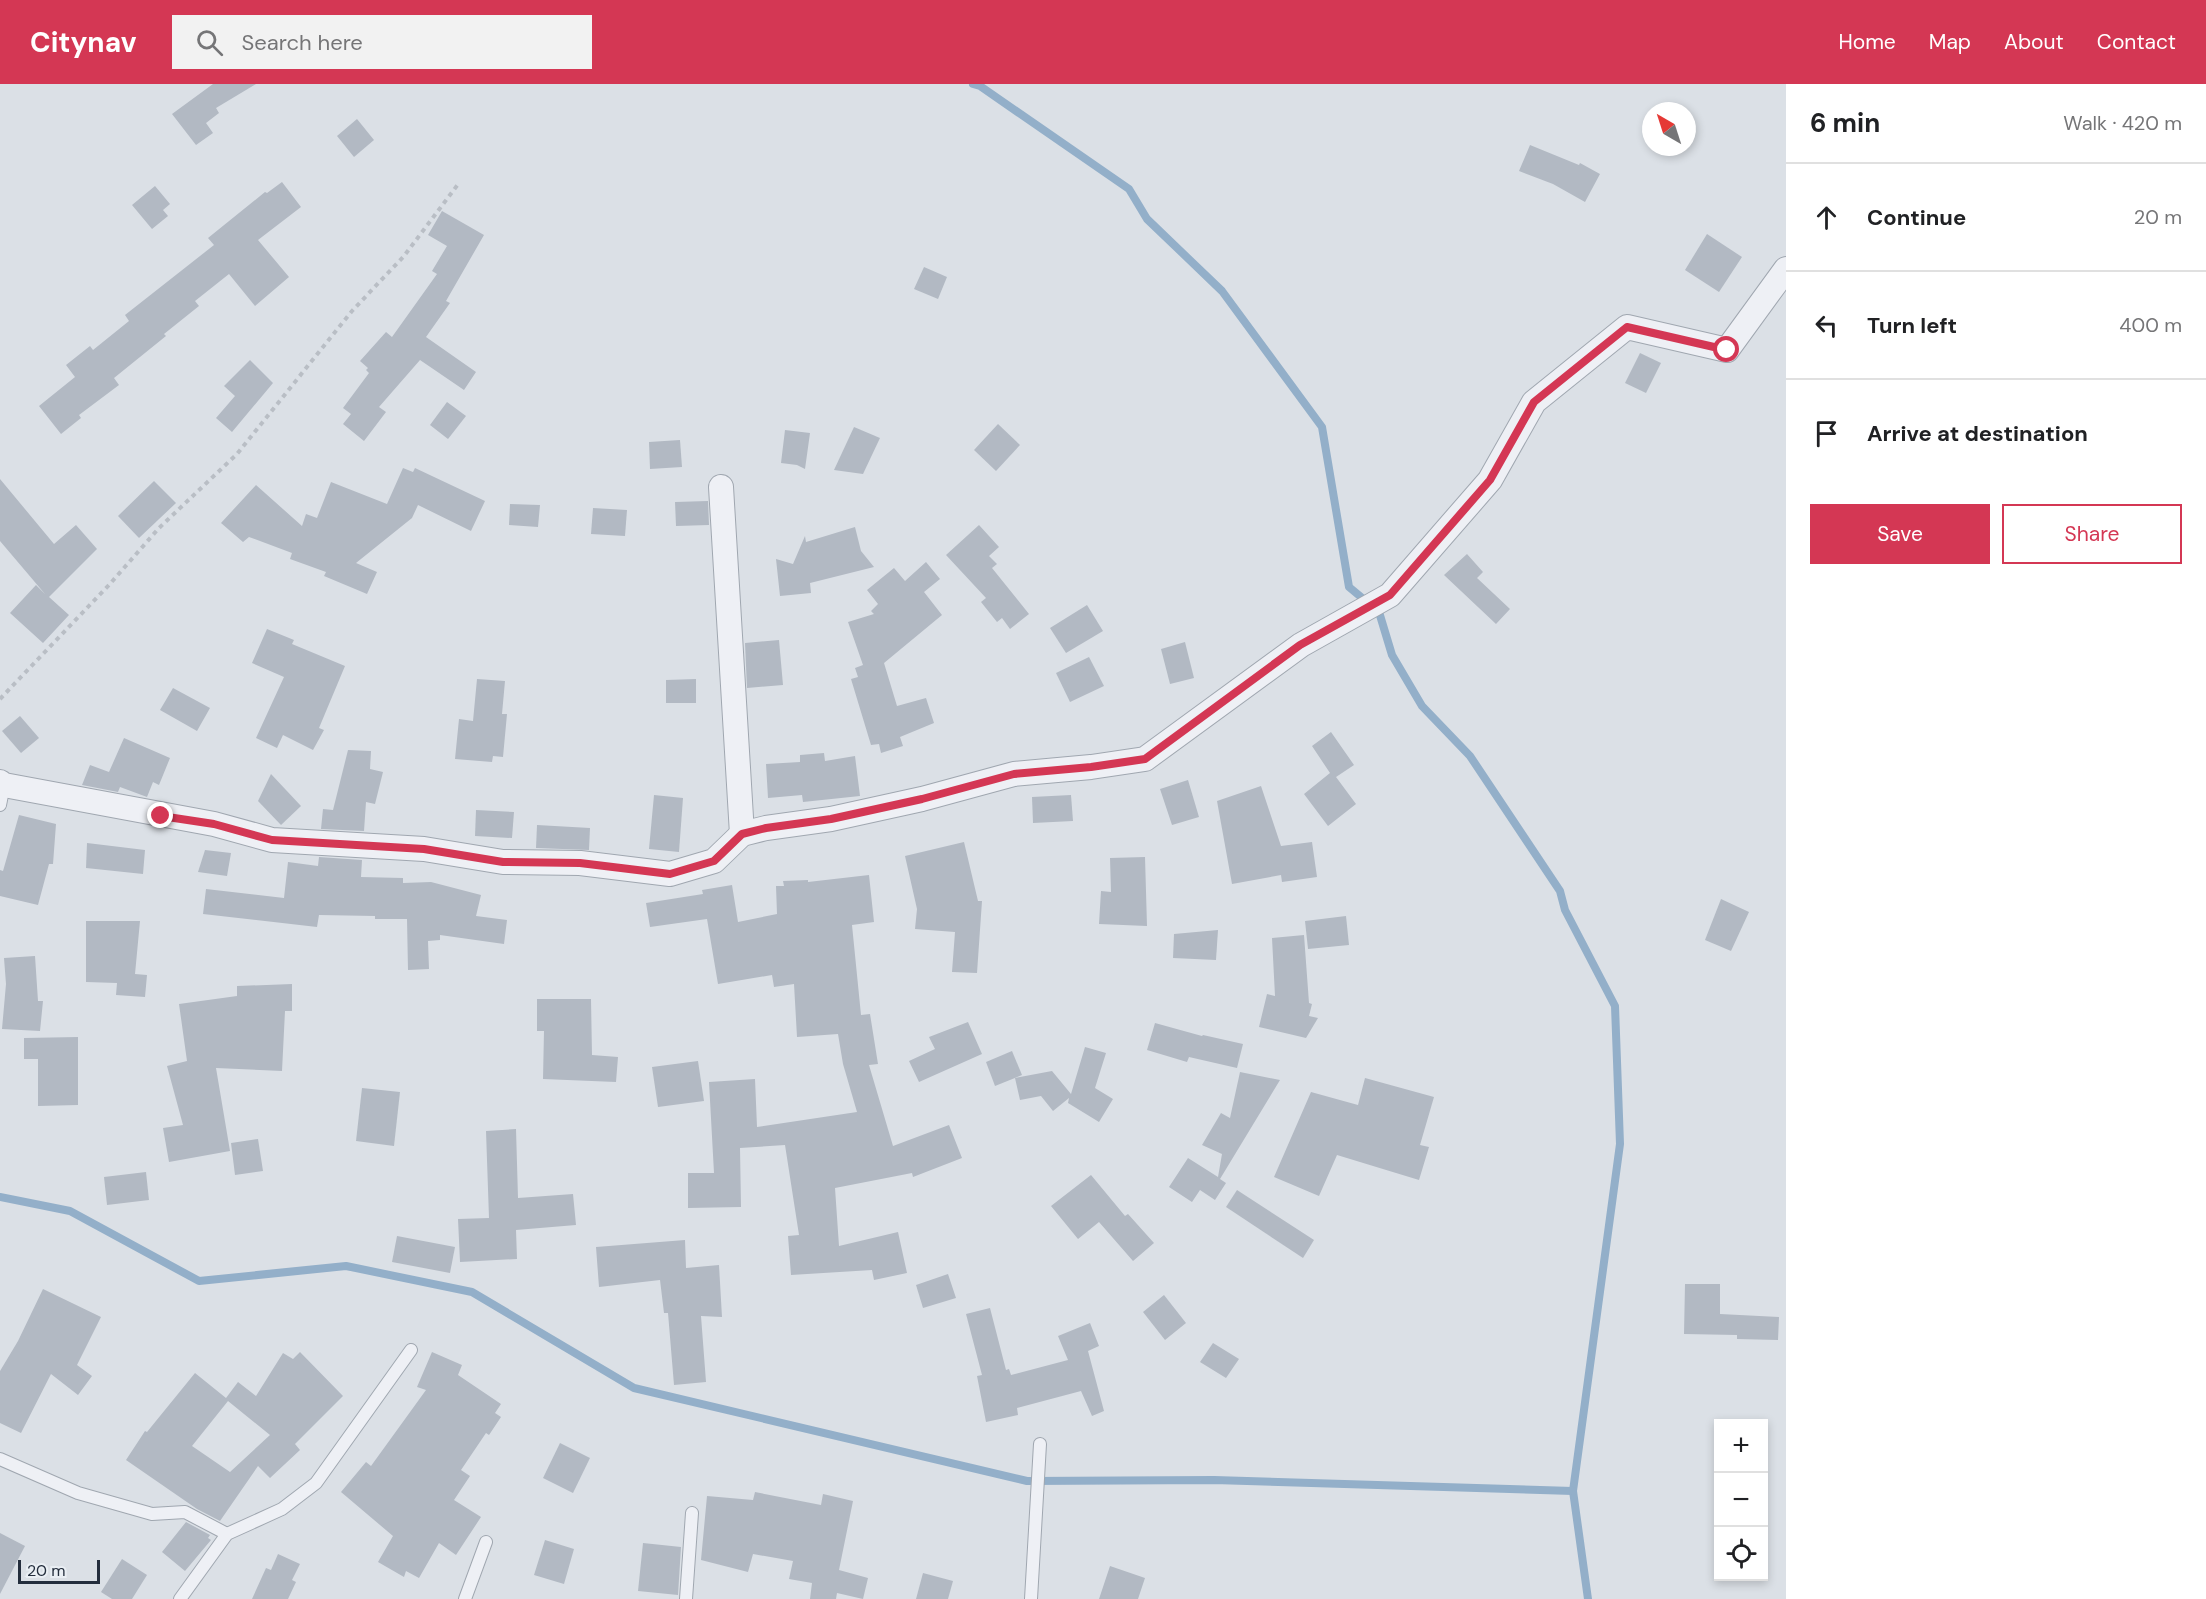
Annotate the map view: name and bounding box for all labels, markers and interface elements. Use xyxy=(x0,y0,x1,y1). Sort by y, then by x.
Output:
search box xyxy=(172,15,592,69)
text: Citynav xyxy=(30,24,136,61)
icon: search xyxy=(193,26,226,59)
text: Search here xyxy=(241,28,363,57)
text: Home xyxy=(1838,28,1896,56)
text: Map xyxy=(1929,28,1971,56)
text: About xyxy=(2004,28,2064,56)
text: Contact xyxy=(2097,28,2176,56)
north arrow xyxy=(1642,102,1696,156)
text: 6 min xyxy=(1810,106,1880,140)
text: Walk · 420 m xyxy=(2063,110,2182,136)
icon: ahead xyxy=(1810,201,1843,234)
text: Continue xyxy=(1867,203,1966,232)
text: 20 m xyxy=(2134,204,2182,230)
icon: left xyxy=(1810,309,1843,342)
text: Turn left xyxy=(1867,311,1957,340)
text: 400 m xyxy=(2119,312,2182,338)
route start xyxy=(1713,336,1739,362)
icon: arrive xyxy=(1810,417,1843,450)
text: Arrive at destination xyxy=(1867,419,2088,448)
button: Save xyxy=(1810,504,1990,564)
button: Share xyxy=(2002,504,2182,564)
route end xyxy=(147,802,173,828)
map controls xyxy=(1714,1419,1768,1581)
button: + xyxy=(1714,1419,1768,1473)
button: − xyxy=(1714,1473,1768,1527)
button: locate xyxy=(1714,1527,1768,1581)
scale bar xyxy=(18,1557,100,1584)
text: 20 m xyxy=(27,1560,66,1581)

